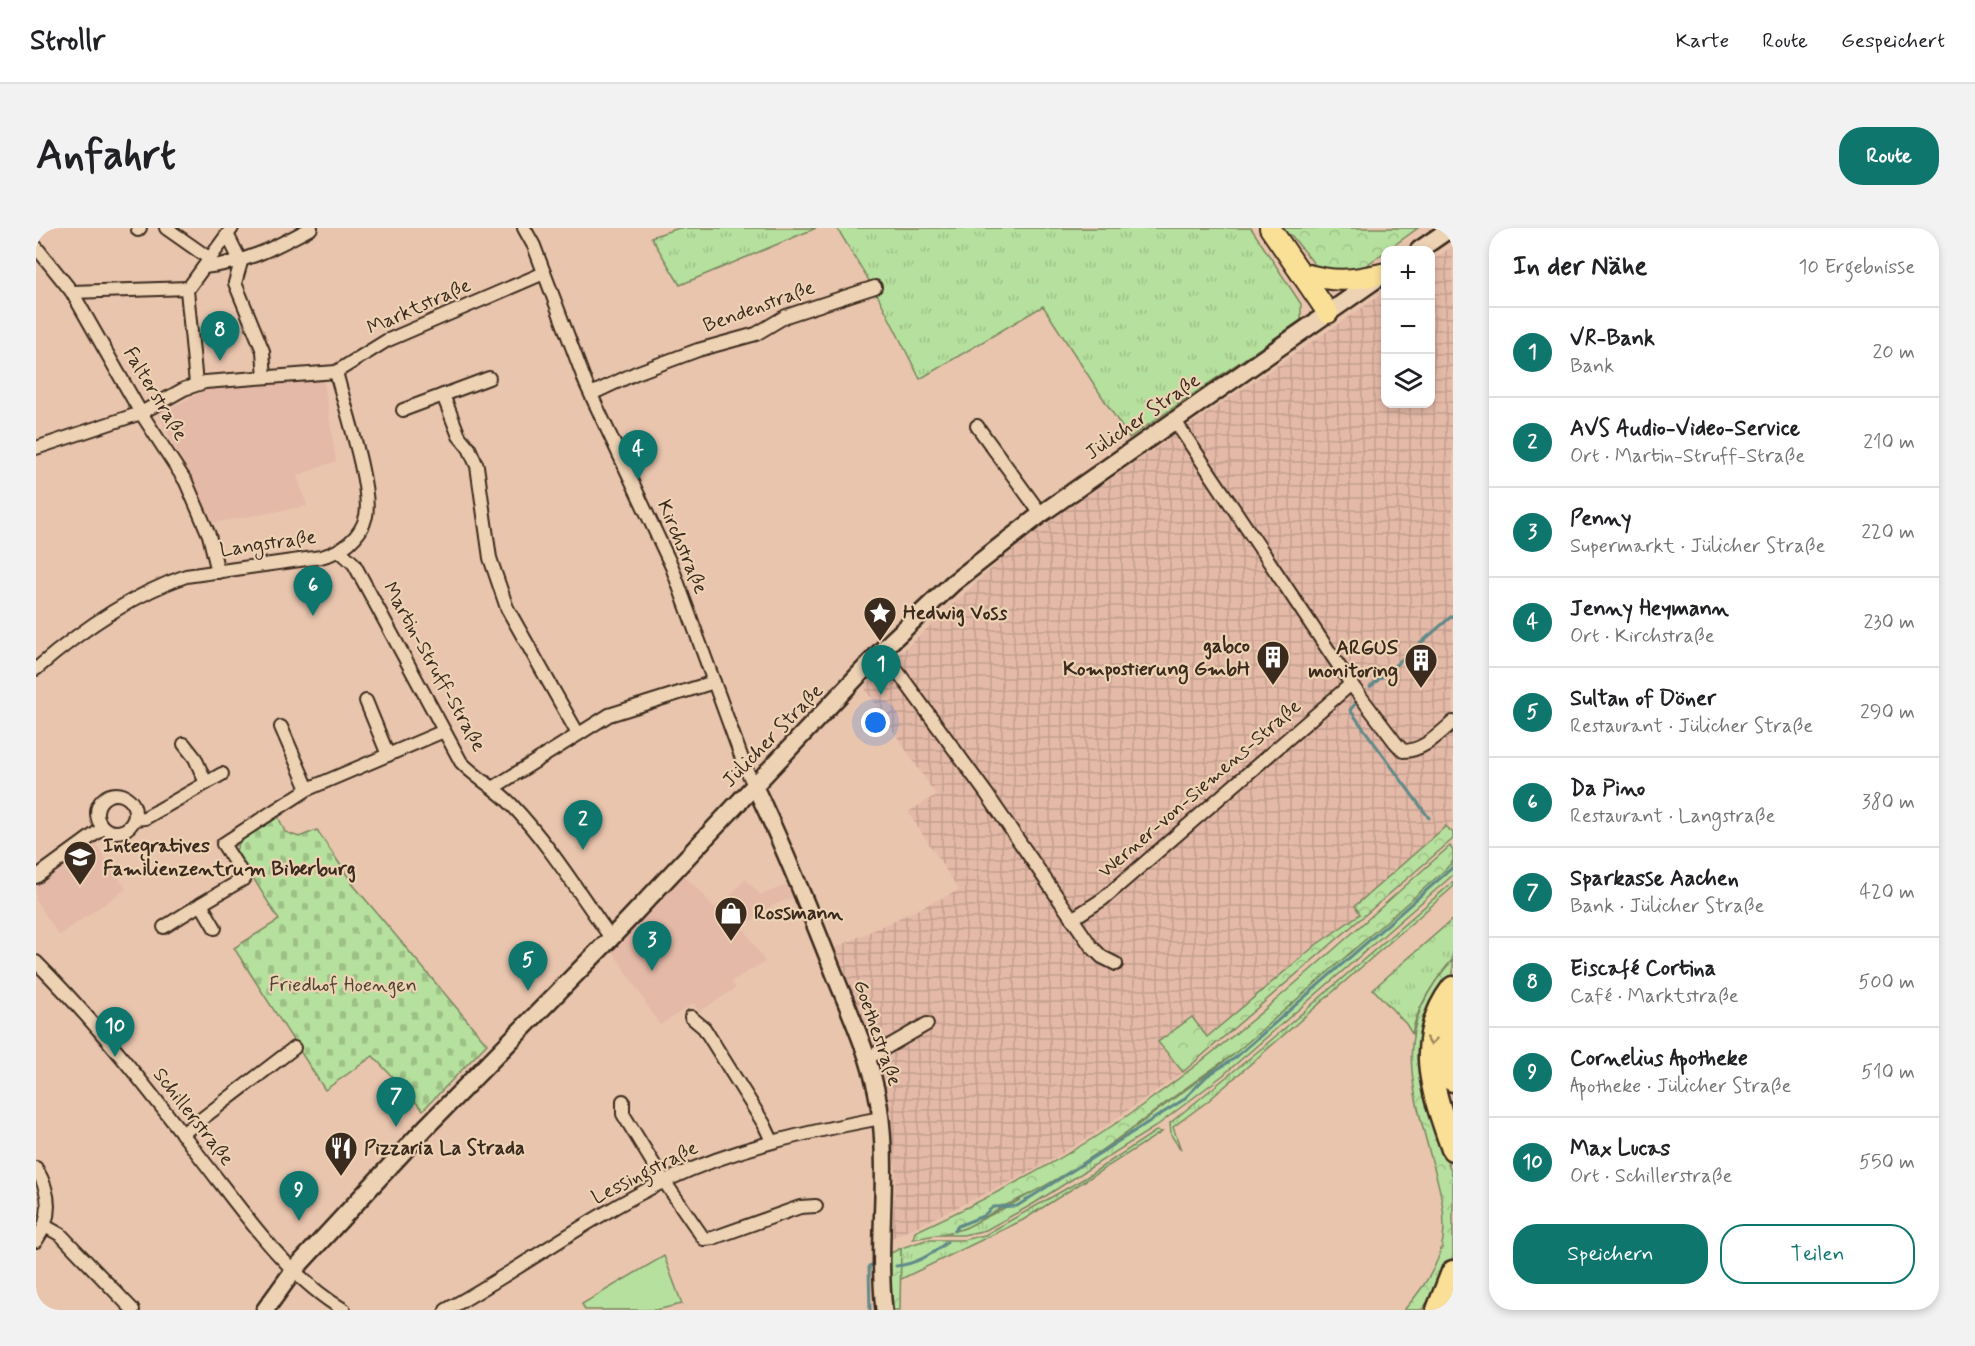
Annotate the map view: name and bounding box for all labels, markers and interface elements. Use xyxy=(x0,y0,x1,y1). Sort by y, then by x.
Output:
text: Strollr xyxy=(30,23,105,60)
text: Karte xyxy=(1676,27,1729,55)
text: Route xyxy=(1762,27,1808,55)
text: Gespeichert xyxy=(1841,27,1945,55)
button: Route xyxy=(1839,127,1939,185)
text: Anfahrt xyxy=(36,129,176,184)
map controls xyxy=(1381,246,1435,408)
button: + xyxy=(1381,246,1435,300)
text: In der Nähe xyxy=(1513,250,1647,284)
text: 10 Ergebnisse xyxy=(1799,254,1915,281)
street label: Marktstraße xyxy=(363,272,475,342)
street label: Bendenstraße xyxy=(700,274,819,340)
button: − xyxy=(1381,300,1435,354)
pin: 8 xyxy=(200,312,240,361)
text: VR-Bank xyxy=(1570,325,1655,353)
text: 1 xyxy=(1528,339,1537,366)
text: 20 m xyxy=(1872,339,1915,366)
street label: Falterstraße xyxy=(116,342,194,446)
text: Bank xyxy=(1570,353,1614,380)
button: layers xyxy=(1381,354,1435,408)
street label: Jülicher Straße xyxy=(1080,367,1206,467)
text: AVS Audio-Video-Service xyxy=(1570,415,1800,443)
text: 2 xyxy=(1528,429,1537,456)
text: 210 m xyxy=(1863,429,1915,456)
pin: 4 xyxy=(618,430,658,480)
text: Ort · Martin-Struff-Straße xyxy=(1570,443,1805,470)
street label: Kirchstraße xyxy=(650,496,714,598)
text: Penny xyxy=(1570,505,1631,533)
text: 3 xyxy=(1528,519,1537,546)
text: 220 m xyxy=(1861,519,1915,546)
street label: Langstraße xyxy=(218,524,318,565)
text: Supermarkt · Jülicher Straße xyxy=(1570,533,1825,560)
pin: 6 xyxy=(294,566,332,616)
street label: Martin-Struff-Straße xyxy=(376,577,492,757)
place icon: Hedwig Voss xyxy=(862,595,898,642)
text: Jenny Heymann xyxy=(1570,595,1729,623)
place label: Hedwig Voss xyxy=(903,600,1007,627)
text: 4 xyxy=(1527,609,1538,636)
text: 230 m xyxy=(1863,609,1915,636)
text: Ort · Kirchstraße xyxy=(1570,623,1715,650)
place label: gabco Kompostierung GmbH xyxy=(1063,633,1250,685)
place label: ARGUS monitoring xyxy=(1308,635,1399,687)
building icon: gabco Kompostierung GmbH xyxy=(1255,639,1291,686)
building icon: ARGUS monitoring xyxy=(1403,642,1439,689)
pin: 1 xyxy=(862,646,900,695)
street label: Jülicher Straße xyxy=(716,678,830,794)
text: Sultan of Döner xyxy=(1570,685,1716,713)
street label: Werner-von-Siemens-Straße xyxy=(1093,693,1307,885)
text: 5 xyxy=(1527,699,1539,726)
text: 290 m xyxy=(1860,699,1915,726)
your location xyxy=(861,708,890,737)
text: Restaurant · Jülicher Straße xyxy=(1570,713,1813,740)
text: Da Pino xyxy=(1570,775,1645,803)
text: 6 xyxy=(1527,789,1538,816)
text: 380 m xyxy=(1862,789,1915,816)
pin: 2 xyxy=(564,800,602,850)
text: Restaurant · Langstraße xyxy=(1570,803,1775,830)
place label: Integratives Familienzentrum Biberburg xyxy=(103,833,356,883)
school or university icon: Integratives Familienzentrum Biberburg xyxy=(62,839,98,886)
text: Sparkasse Aachen xyxy=(1570,865,1739,893)
text: 7 xyxy=(1526,879,1539,906)
text: 420 m xyxy=(1859,879,1915,906)
text: Bank · Jülicher Straße xyxy=(1570,893,1764,920)
shop icon: Rossmann xyxy=(713,895,749,942)
place label: Rossmann xyxy=(754,900,843,927)
pin: 3 xyxy=(632,922,672,971)
pin: 5 xyxy=(508,942,548,991)
text: Eiscafé Cortina xyxy=(1570,955,1716,983)
text: 8 xyxy=(1527,969,1538,996)
text: 500 m xyxy=(1858,969,1915,996)
park label: Friedhof Hoengen xyxy=(269,972,417,999)
street label: Goethestraße xyxy=(846,976,908,1090)
text: Café · Marktstraße xyxy=(1570,983,1739,1010)
pin: 10 xyxy=(96,1008,134,1057)
one-way arrow xyxy=(1425,1036,1438,1045)
text: Cornelius Apotheke xyxy=(1570,1045,1748,1073)
text: 9 xyxy=(1528,1059,1537,1086)
text: 510 m xyxy=(1861,1059,1915,1086)
street label: Schillerstraße xyxy=(146,1062,240,1172)
text: Apotheke · Jülicher Straße xyxy=(1570,1073,1791,1100)
pin: 7 xyxy=(376,1078,416,1127)
restaurant icon: Pizzaria La Strada xyxy=(323,1130,359,1177)
street label: Lessingstraße xyxy=(587,1134,704,1213)
place label: Pizzaria La Strada xyxy=(364,1135,525,1162)
text: Max Lucas xyxy=(1570,1135,1670,1163)
text: 10 xyxy=(1522,1149,1543,1176)
text: 550 m xyxy=(1859,1149,1915,1176)
text: Ort · Schillerstraße xyxy=(1570,1163,1732,1190)
pin: 9 xyxy=(280,1172,318,1221)
button: Speichern xyxy=(1513,1224,1708,1284)
button: Teilen xyxy=(1720,1224,1915,1284)

